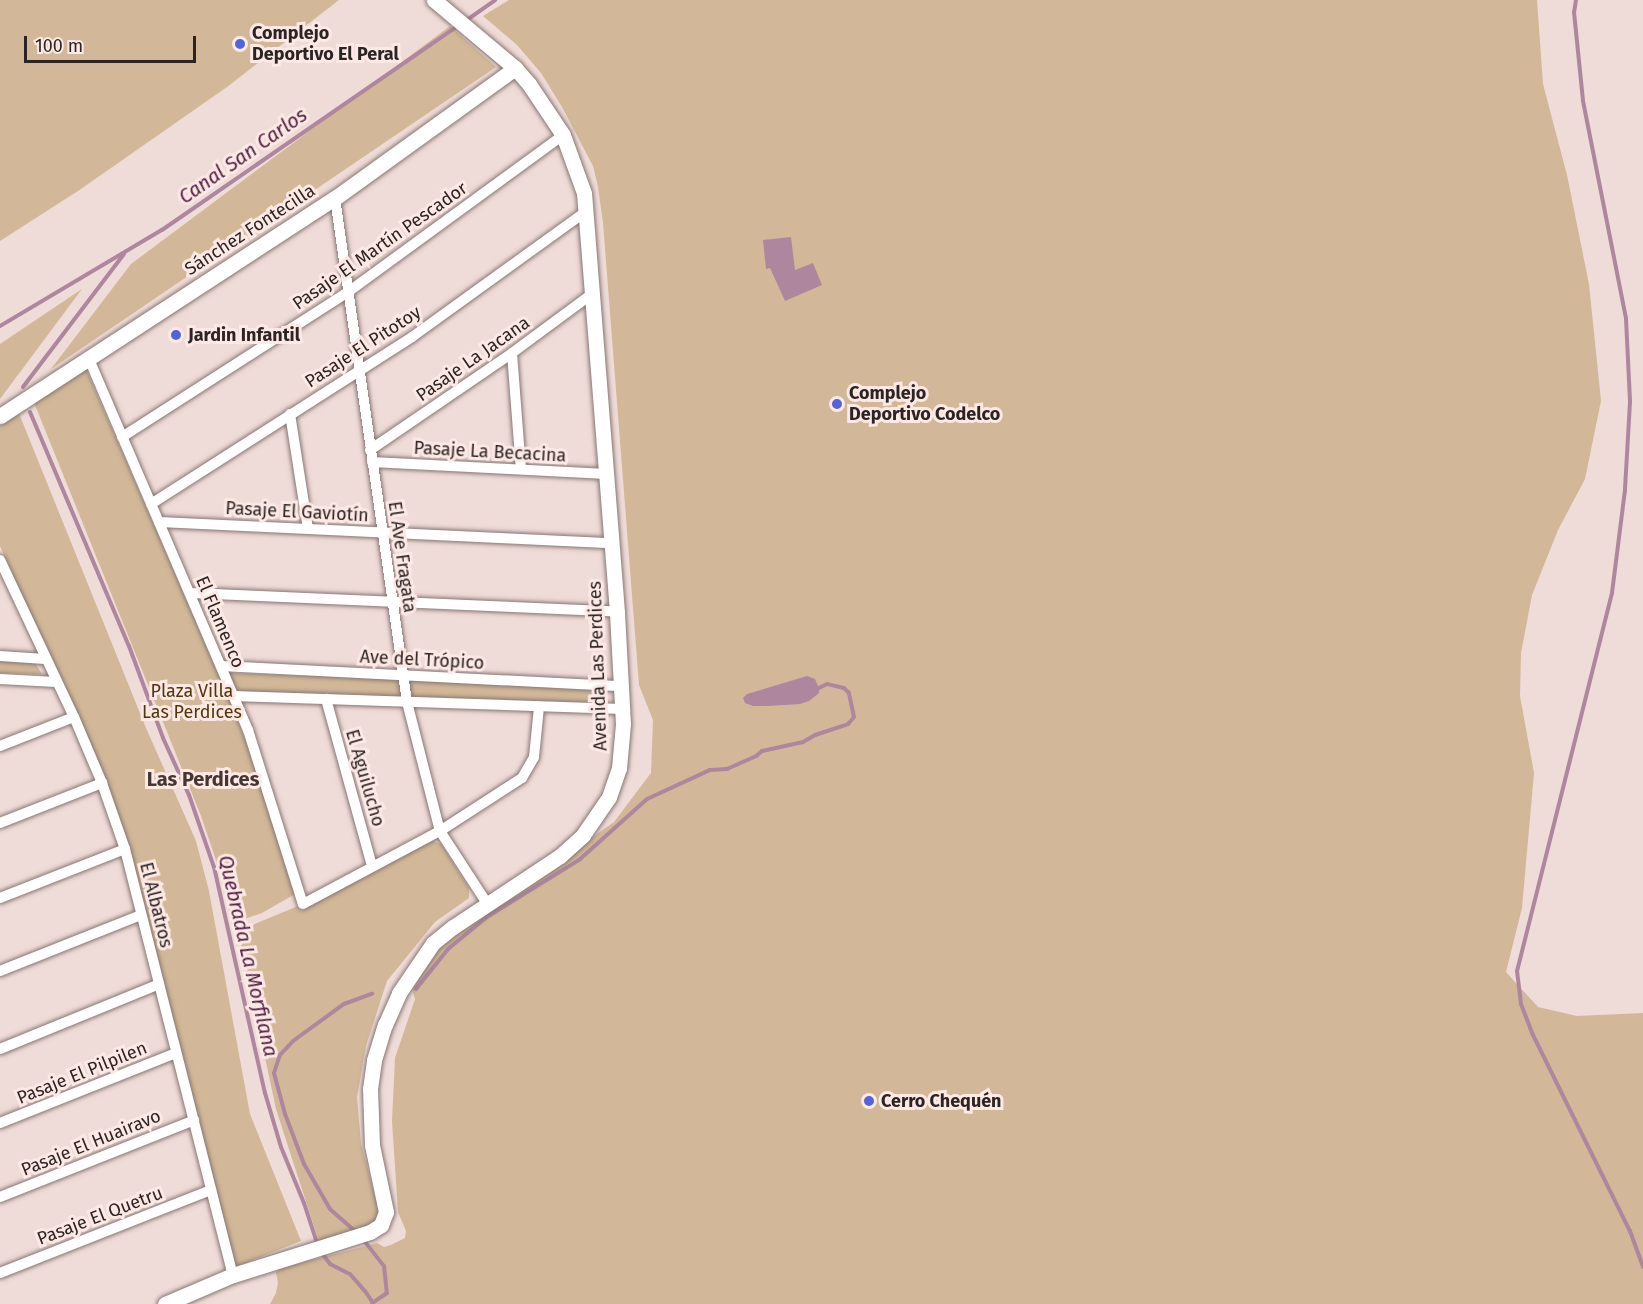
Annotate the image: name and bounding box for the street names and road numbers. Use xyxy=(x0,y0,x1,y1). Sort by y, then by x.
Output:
street label: Pasaje El Martín Pescador xyxy=(288,177,472,315)
street label: Sánchez Fontecilla xyxy=(181,180,319,280)
street label: Pasaje El Pitotoy xyxy=(301,301,425,393)
street label: Pasaje La Jacana xyxy=(412,312,534,406)
street label: Pasaje La Becacina xyxy=(413,437,567,467)
street label: Pasaje El Gaviotín xyxy=(225,497,369,527)
street label: El Ave Fragata xyxy=(383,500,421,614)
street label: El Flamenco xyxy=(191,573,249,671)
street label: Avenida Las Perdices xyxy=(584,581,612,751)
street label: Ave del Trópico xyxy=(359,646,485,674)
street label: El Aguilucho xyxy=(341,727,389,829)
street label: El Albatros xyxy=(135,860,177,950)
street label: Pasaje El Pilpilen xyxy=(14,1037,150,1109)
street label: Pasaje El Huairavo xyxy=(18,1105,164,1181)
street label: Pasaje El Quetru xyxy=(34,1182,166,1250)

